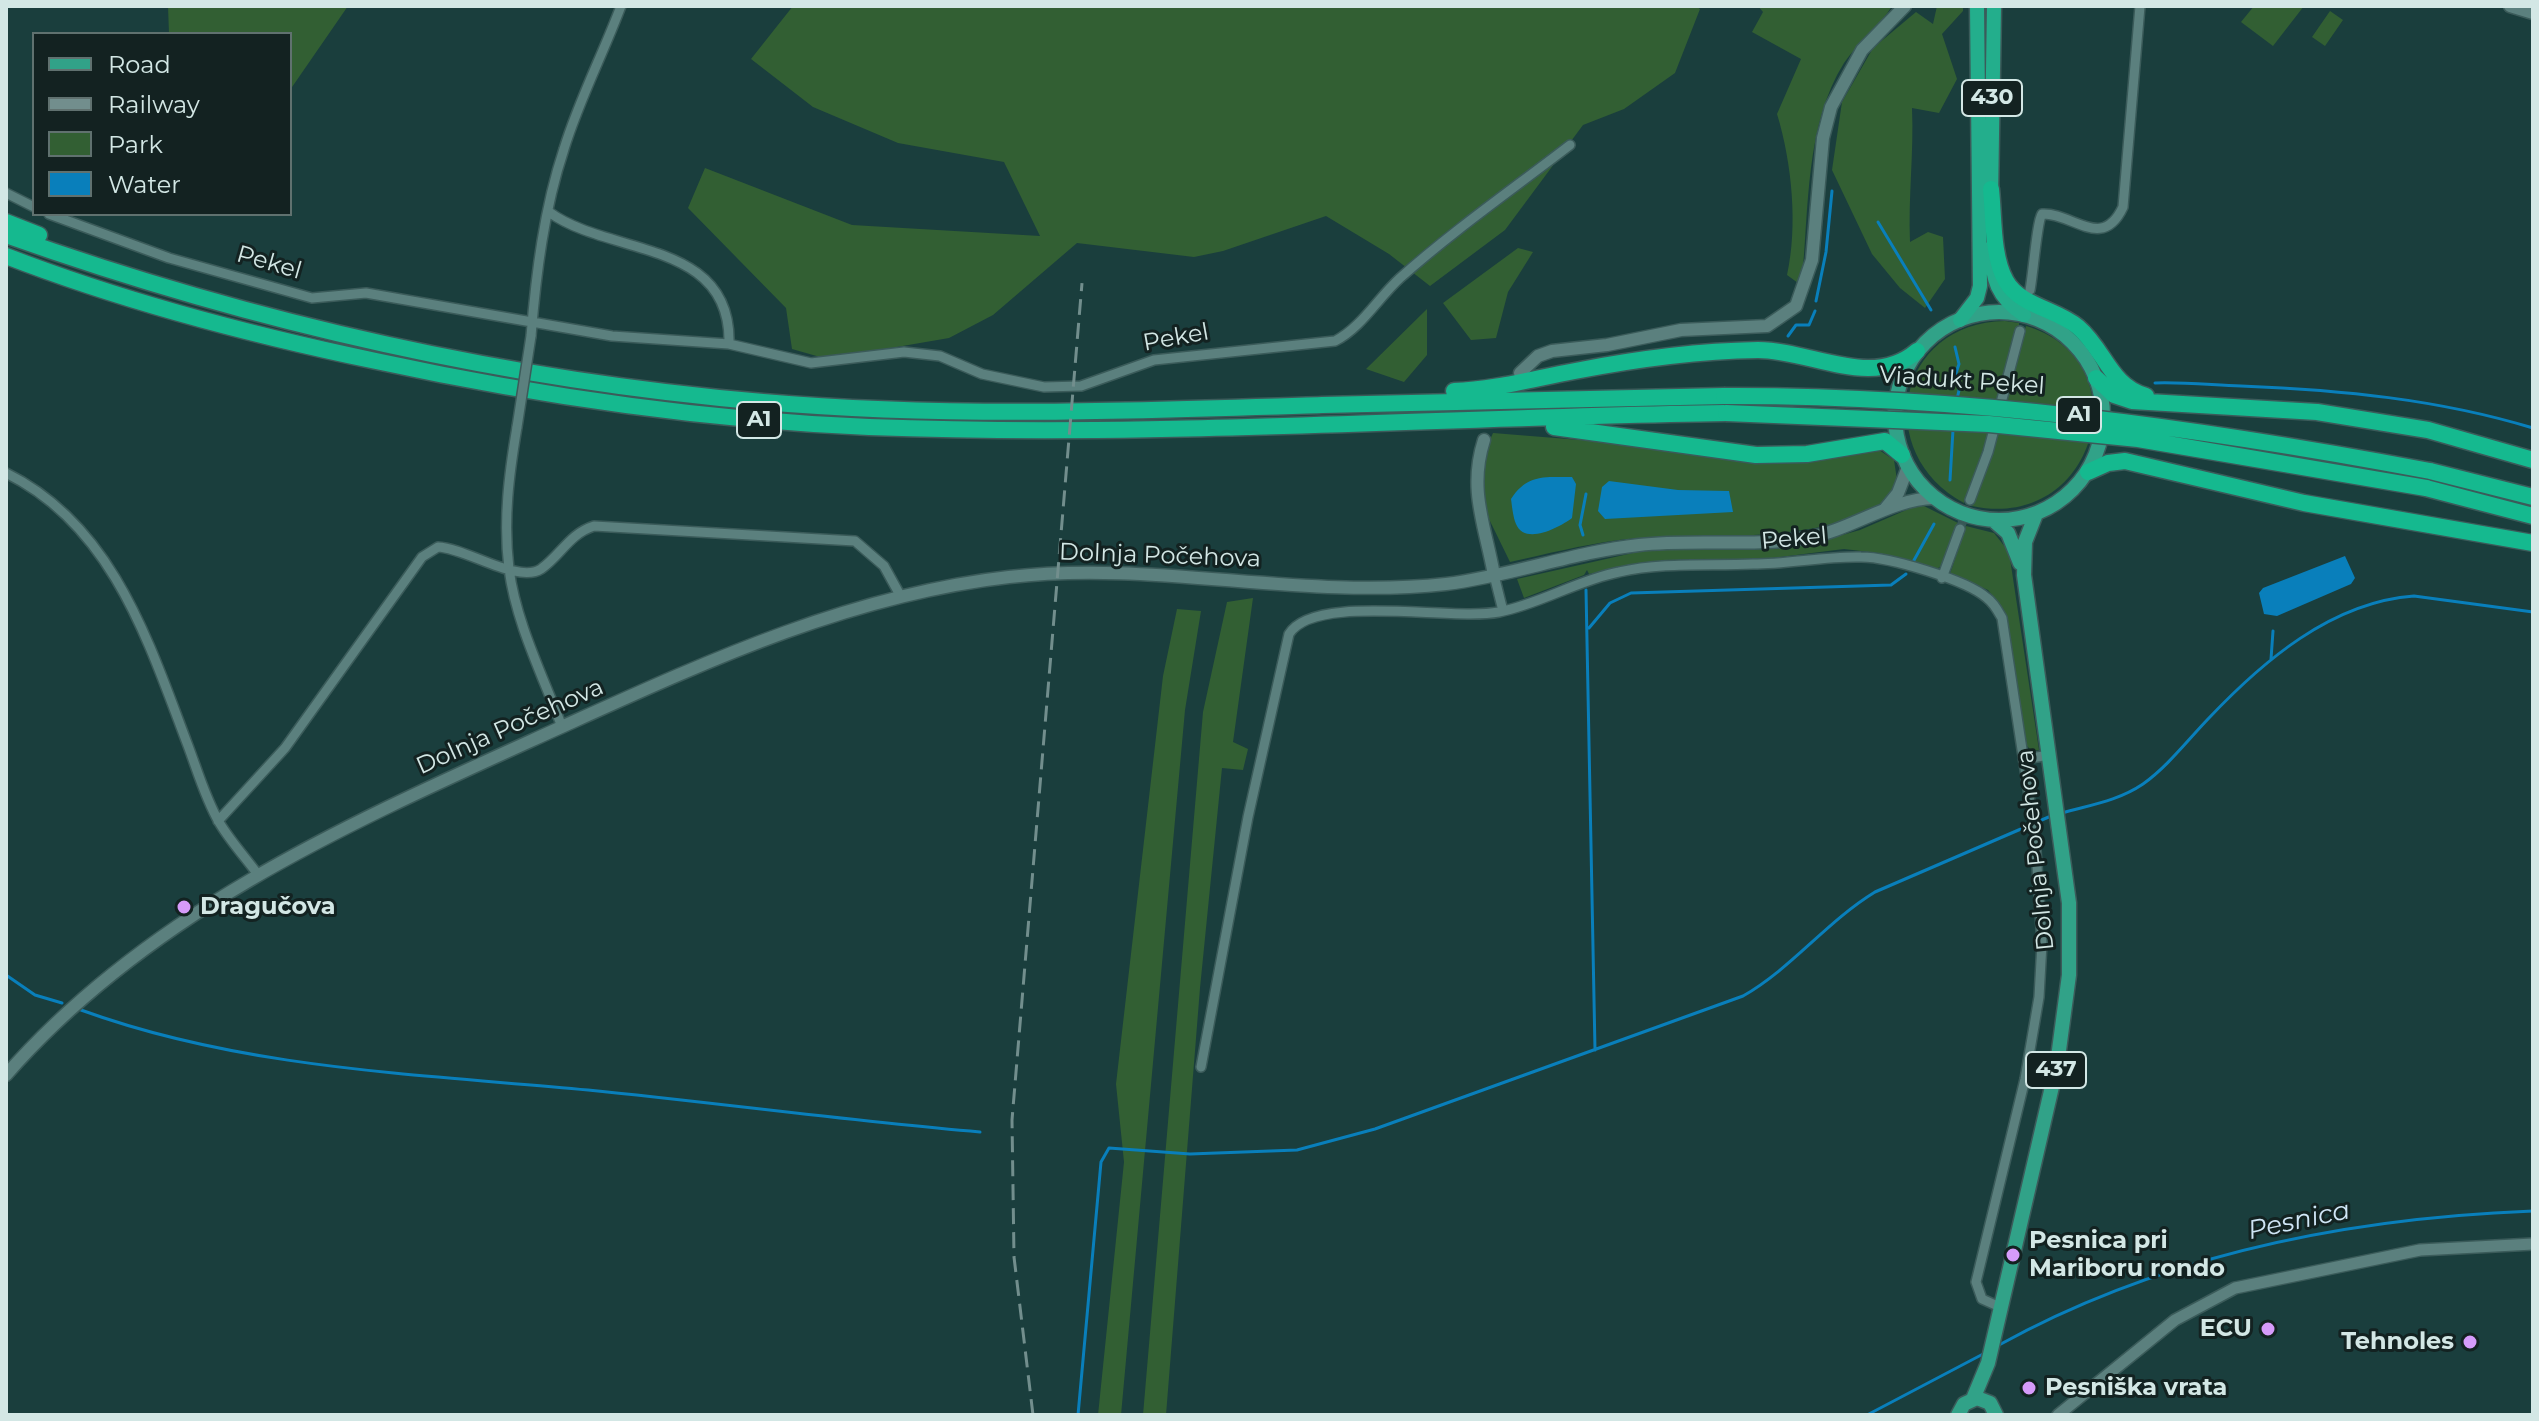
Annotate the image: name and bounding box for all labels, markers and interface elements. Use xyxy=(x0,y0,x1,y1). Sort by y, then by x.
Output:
legend xyxy=(32,32,292,216)
text: Road xyxy=(108,50,171,79)
road number: 430 xyxy=(1962,80,2022,116)
text: Railway xyxy=(108,90,200,119)
text: Park xyxy=(108,130,163,159)
text: Water xyxy=(108,170,181,199)
street label: Pekel xyxy=(233,240,305,286)
street label: Pekel xyxy=(1141,318,1211,358)
street label: Viadukt Pekel xyxy=(1878,361,2046,401)
road number: A1 xyxy=(2057,397,2101,433)
road number: A1 xyxy=(737,402,781,438)
street label: Pekel xyxy=(1760,522,1828,556)
street label: Dolnja Počehova xyxy=(1059,538,1261,574)
street label: Dolnja Počehova xyxy=(412,673,608,781)
street label: Dolnja Počehova xyxy=(2011,748,2061,952)
place label: Dragučova xyxy=(200,893,335,921)
marker: Dragučova xyxy=(175,898,193,916)
road number: 437 xyxy=(2026,1052,2086,1088)
water label: Pesnica xyxy=(2245,1195,2353,1247)
place label: Pesnica pri Mariboru rondo xyxy=(2029,1227,2225,1283)
marker: Pesnica pri Mariboru rondo xyxy=(2004,1246,2022,1264)
place label: ECU xyxy=(2200,1315,2252,1343)
marker: ECU xyxy=(2259,1320,2277,1338)
place label: Tehnoles xyxy=(2341,1328,2454,1356)
marker: Tehnoles xyxy=(2461,1333,2479,1351)
place label: Pesniška vrata xyxy=(2045,1374,2227,1402)
marker: Pesniška vrata xyxy=(2020,1379,2038,1397)

